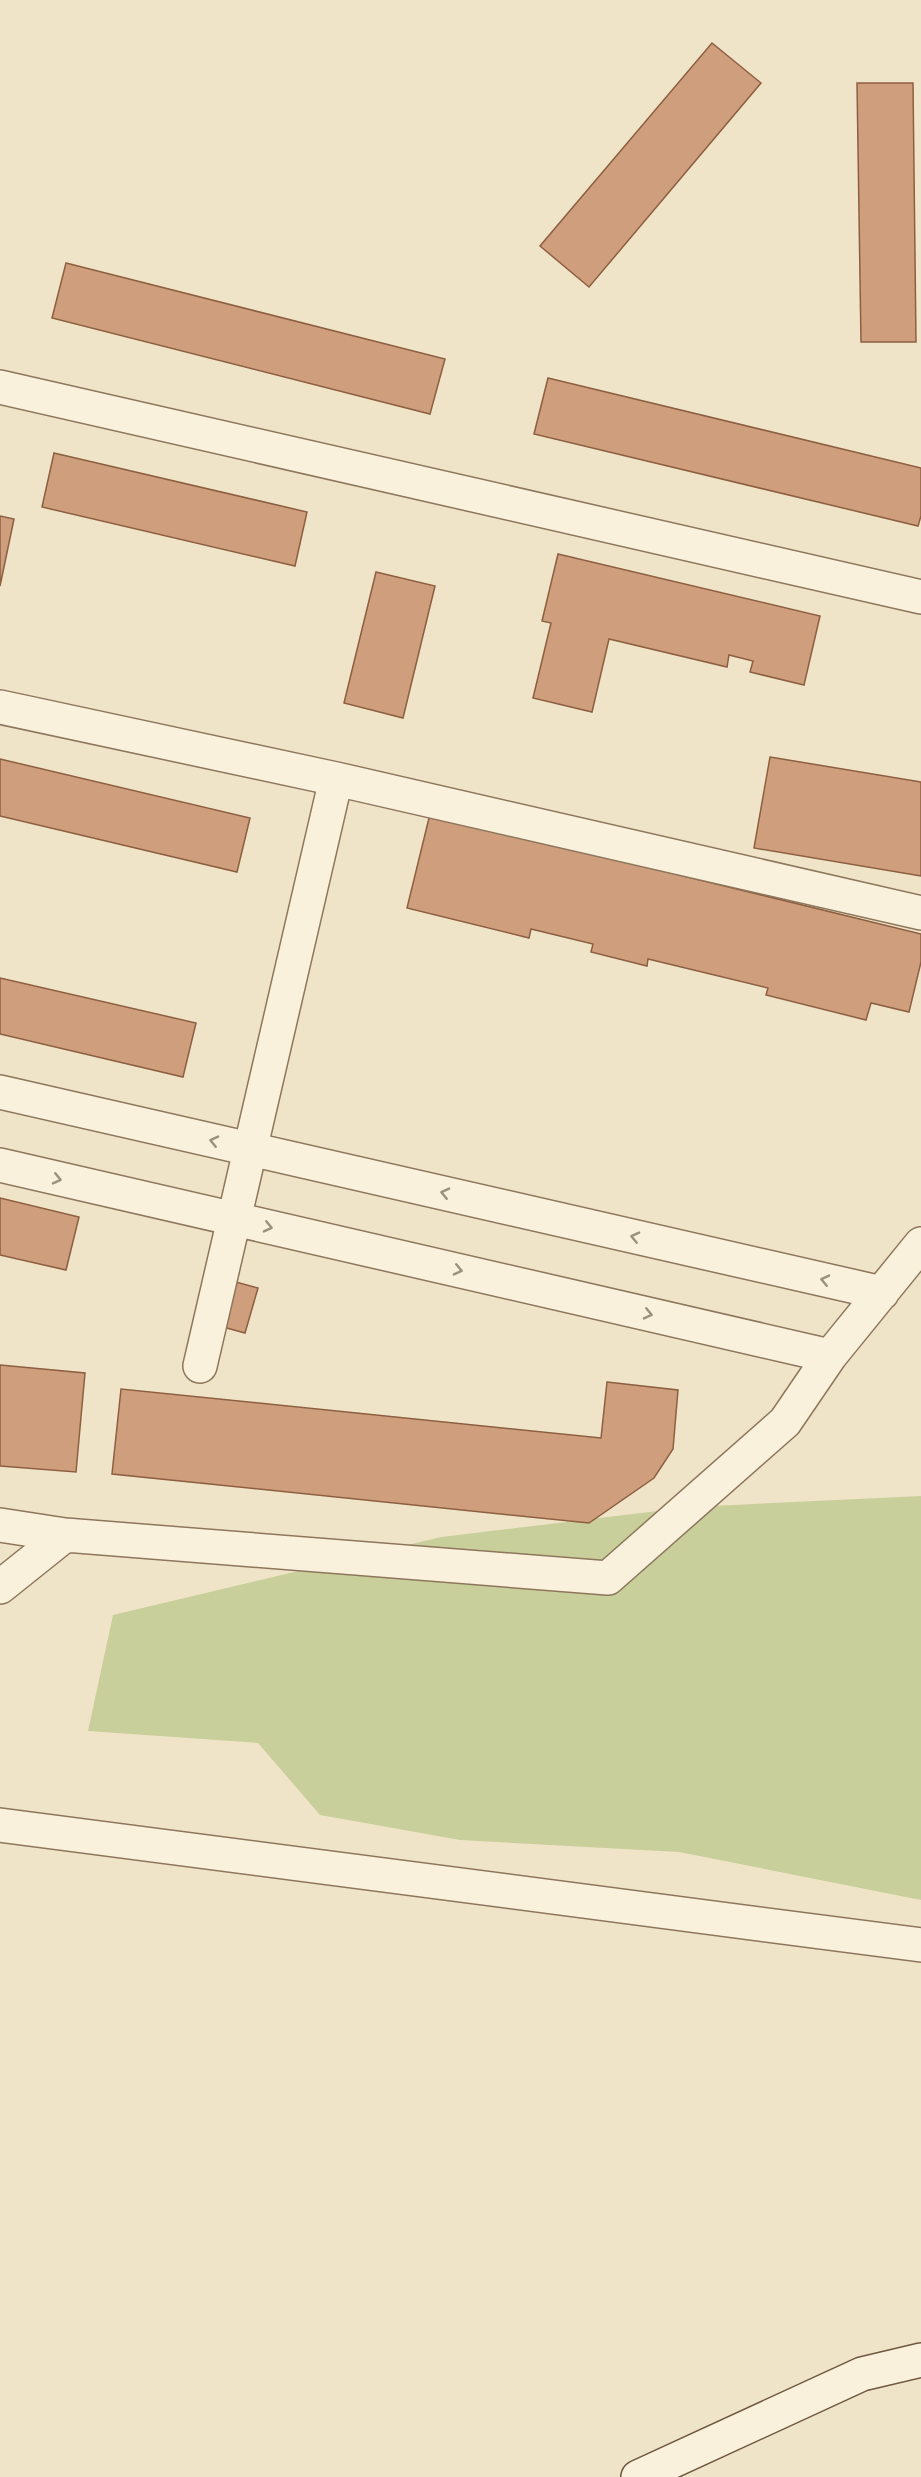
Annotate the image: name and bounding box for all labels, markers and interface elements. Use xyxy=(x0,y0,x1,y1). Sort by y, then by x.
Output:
one-way arrow xyxy=(209,1135,219,1148)
one-way arrow xyxy=(52,1171,62,1184)
one-way arrow xyxy=(440,1188,450,1201)
one-way arrow xyxy=(262,1219,272,1232)
one-way arrow xyxy=(630,1231,640,1244)
one-way arrow xyxy=(452,1263,462,1276)
one-way arrow xyxy=(820,1275,830,1288)
one-way arrow xyxy=(642,1307,652,1320)

